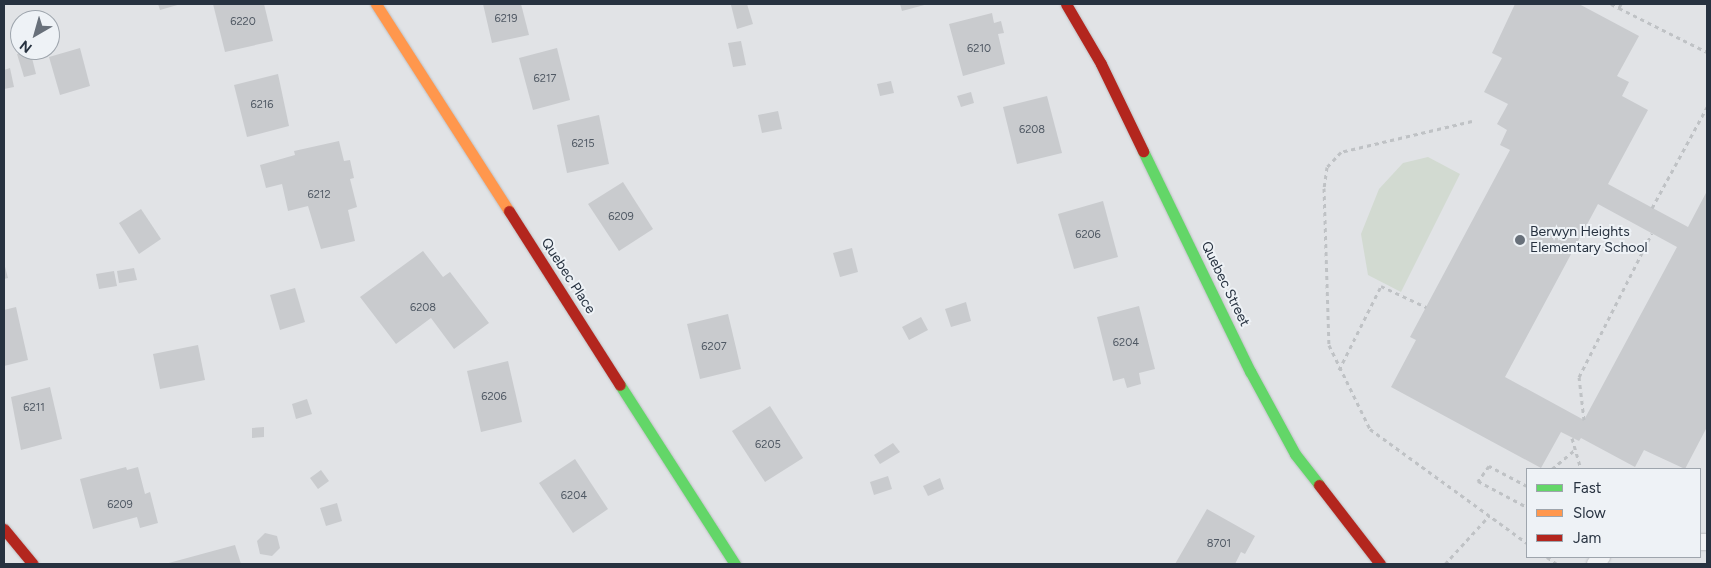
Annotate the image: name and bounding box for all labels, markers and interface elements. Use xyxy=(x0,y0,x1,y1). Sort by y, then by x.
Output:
north arrow xyxy=(10,10,60,60)
house number: 6219 xyxy=(494,12,518,26)
house number: 6220 xyxy=(230,15,256,29)
text: N xyxy=(17,36,36,56)
house number: 6210 xyxy=(967,42,991,56)
house number: 6217 xyxy=(534,72,556,86)
house number: 6216 xyxy=(250,98,274,112)
house number: 6208 xyxy=(1019,123,1045,137)
house number: 6215 xyxy=(571,137,595,151)
house number: 6212 xyxy=(307,188,331,202)
house number: 6209 xyxy=(608,210,634,224)
place label: Berwyn Heights Elementary School xyxy=(1530,224,1648,256)
house number: 6206 xyxy=(1075,228,1101,242)
marker: Berwyn Heights Elementary School xyxy=(1514,234,1526,246)
street label: Quebec Place xyxy=(537,235,599,317)
street label: Quebec Street xyxy=(1197,239,1253,329)
house number: 6208 xyxy=(410,301,436,315)
house number: 6204 xyxy=(1113,336,1139,350)
house number: 6207 xyxy=(701,340,727,354)
house number: 6206 xyxy=(481,390,507,404)
house number: 6211 xyxy=(23,401,45,415)
house number: 6205 xyxy=(755,438,781,452)
legend xyxy=(1526,468,1701,558)
text: Fast xyxy=(1573,479,1601,497)
house number: 6204 xyxy=(561,489,587,503)
house number: 6209 xyxy=(107,498,133,512)
text: Slow xyxy=(1573,504,1606,522)
text: Jam xyxy=(1573,529,1601,547)
house number: 8701 xyxy=(1207,537,1231,551)

